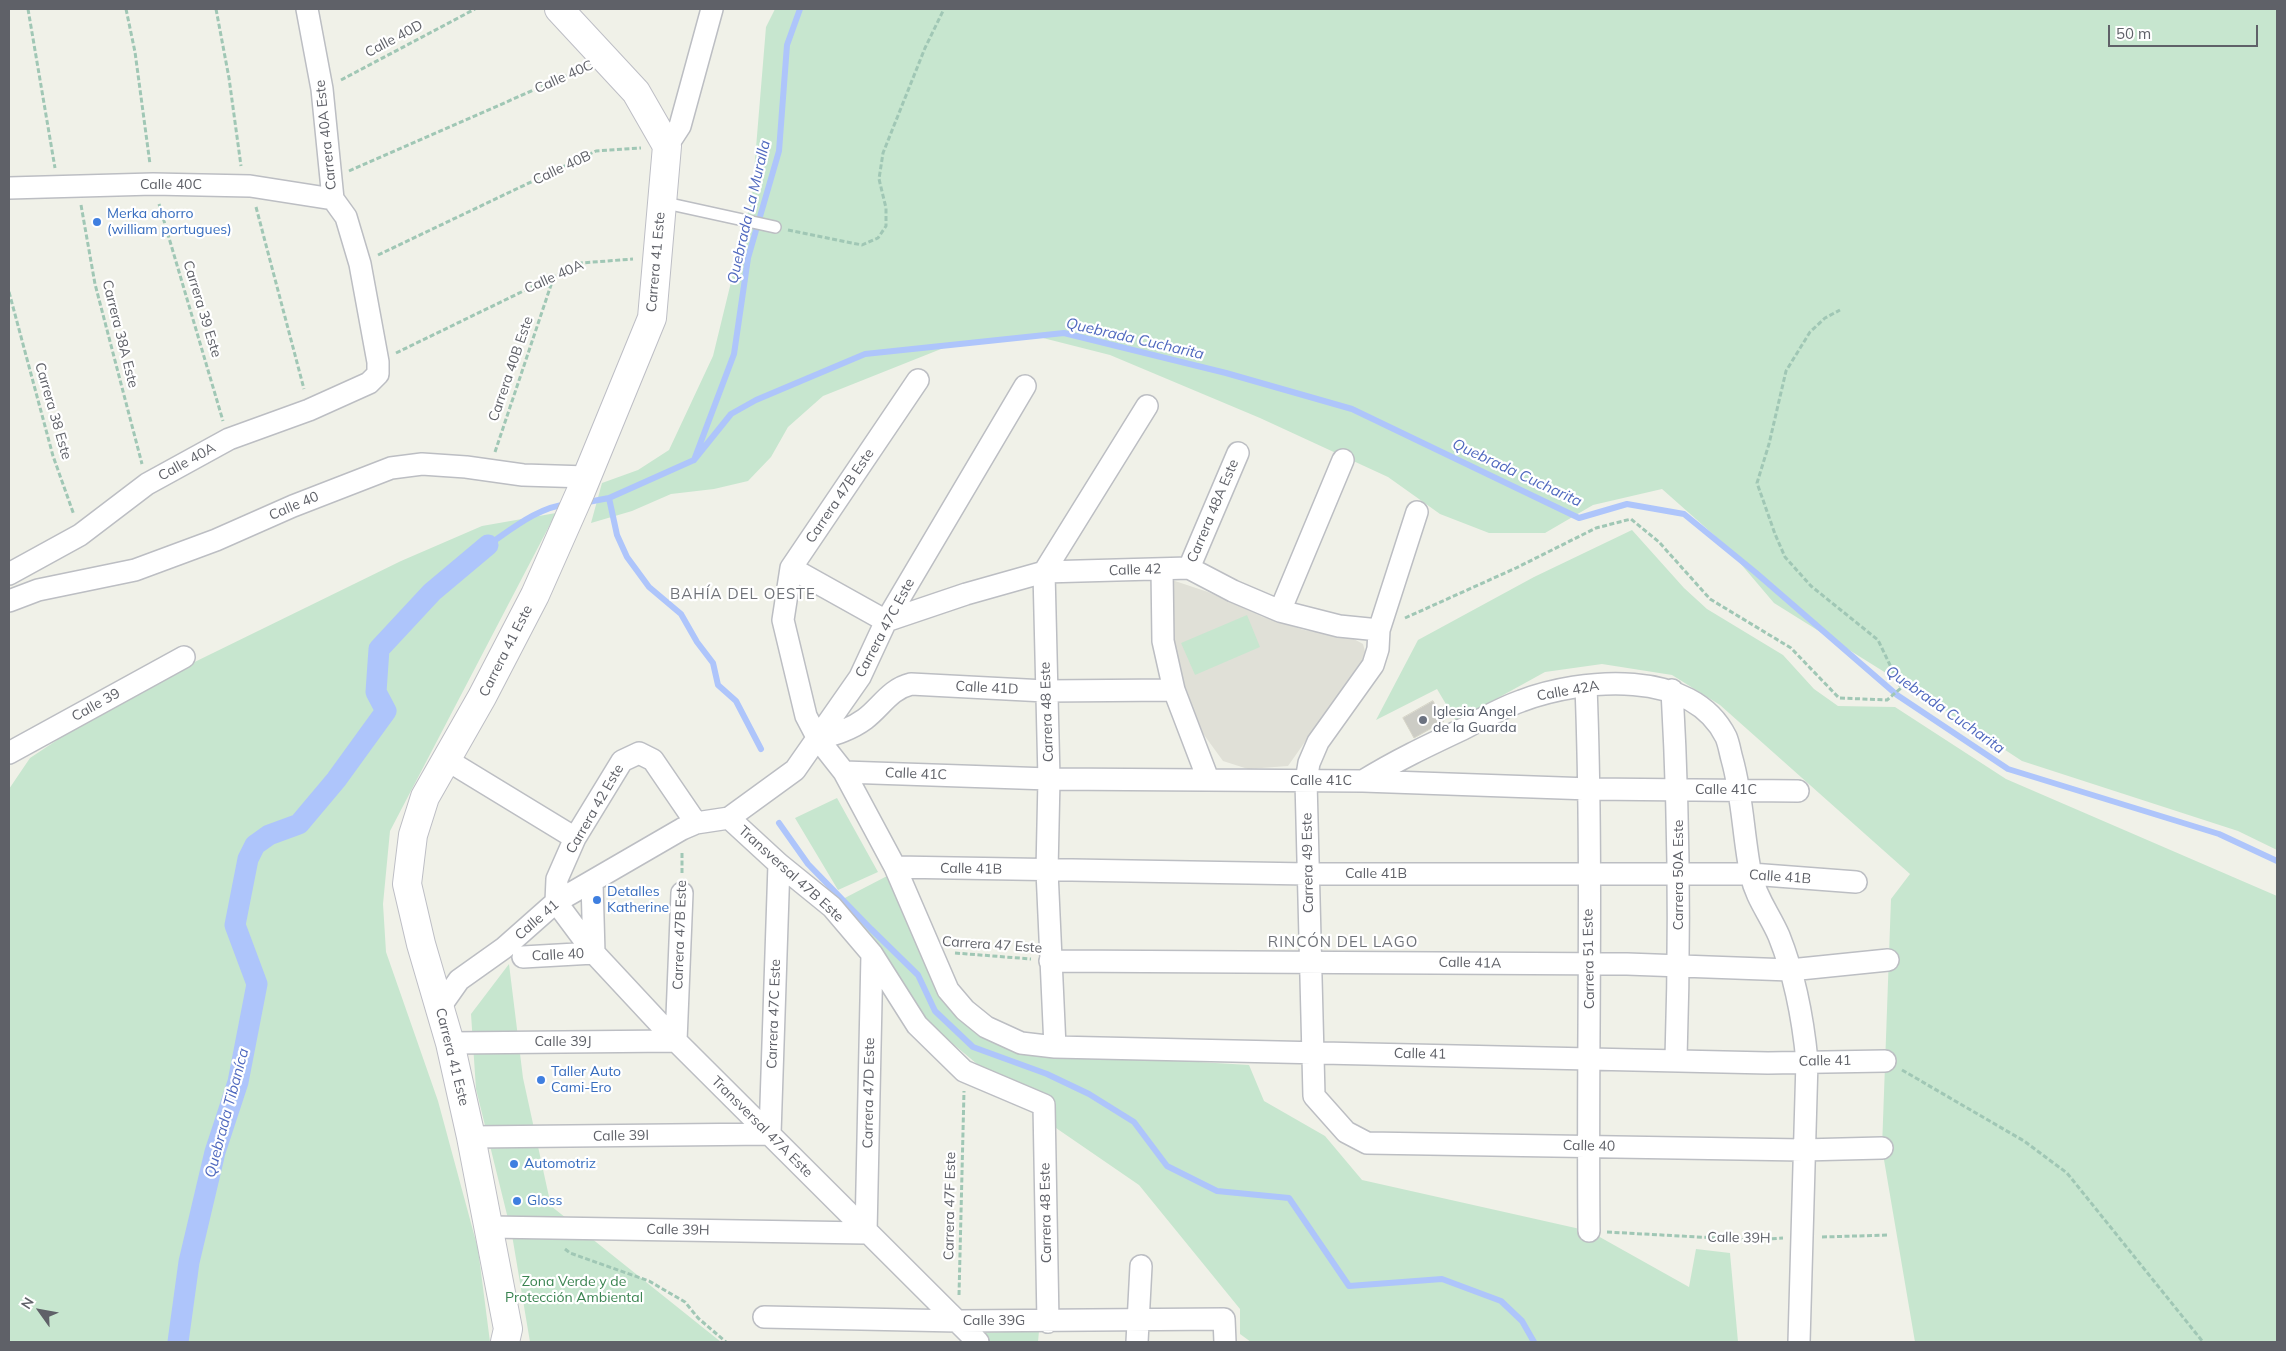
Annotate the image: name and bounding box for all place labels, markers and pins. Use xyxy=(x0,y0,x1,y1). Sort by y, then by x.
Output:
place label: Merka ahorro (william portugues) xyxy=(107,206,232,238)
marker: Merka ahorro (william portugues) xyxy=(91,216,103,228)
place label: Iglesia Angel de la Guarda xyxy=(1433,704,1517,736)
marker: Iglesia Angel de la Guarda xyxy=(1417,714,1429,726)
place label: Detalles Katherine xyxy=(607,884,669,916)
marker: Detalles Katherine xyxy=(591,894,603,906)
place label: Taller Auto Cami-Ero xyxy=(551,1064,621,1096)
marker: Taller Auto Cami-Ero xyxy=(535,1074,547,1086)
place label: Automotriz xyxy=(524,1156,596,1172)
marker: Automotriz xyxy=(508,1158,520,1170)
place label: Gloss xyxy=(527,1193,562,1209)
marker: Gloss xyxy=(511,1195,523,1207)

